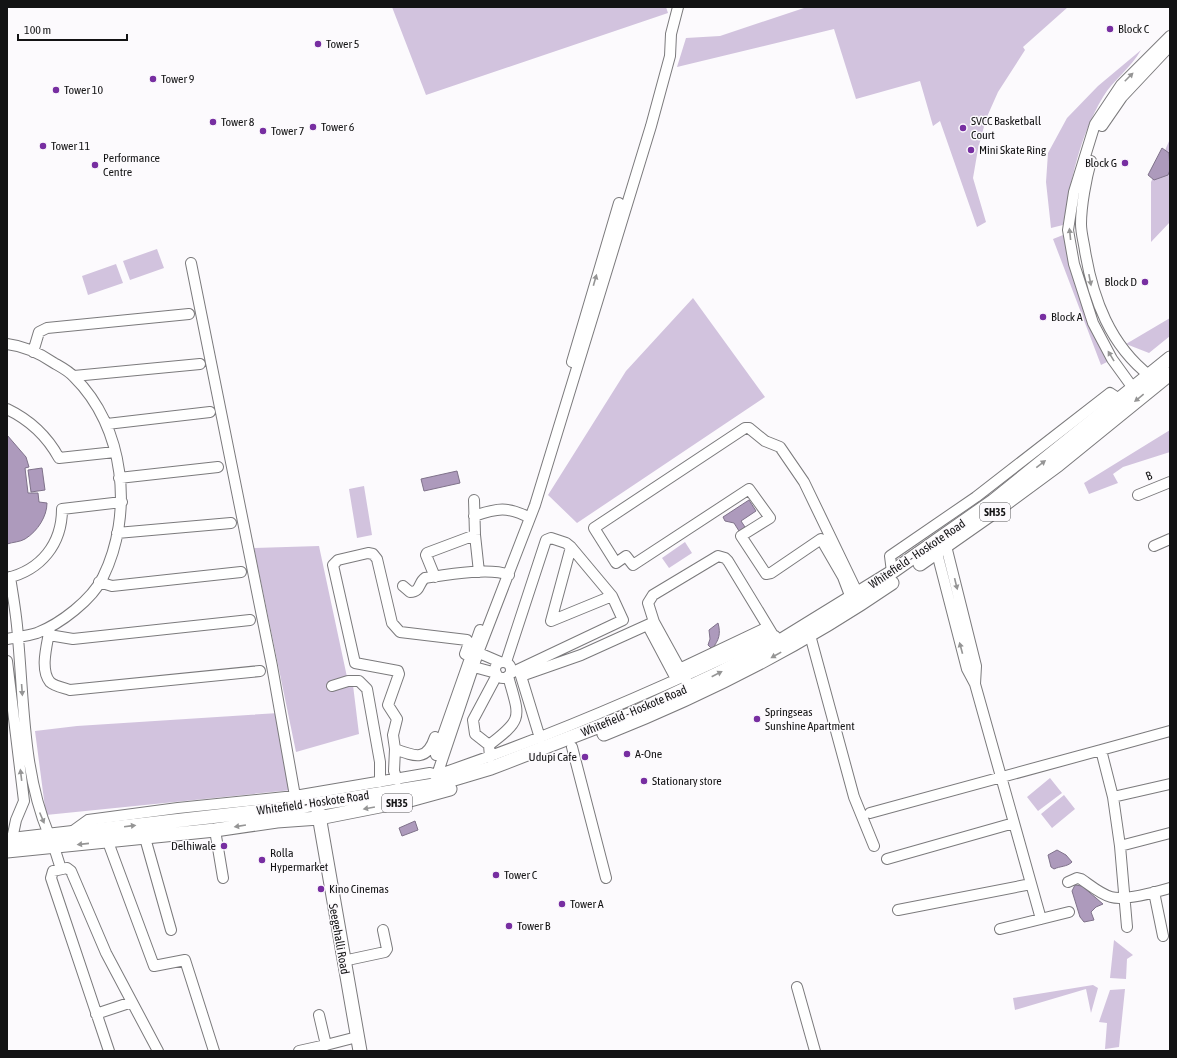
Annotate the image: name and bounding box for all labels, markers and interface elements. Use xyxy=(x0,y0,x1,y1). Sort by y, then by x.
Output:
scale bar xyxy=(18,16,127,42)
place label: Block C xyxy=(1118,22,1150,36)
text: 100 m xyxy=(24,23,51,37)
marker: Block C xyxy=(1105,24,1115,34)
place label: Tower 5 xyxy=(326,37,359,51)
marker: Tower 5 xyxy=(313,39,323,49)
place label: Tower 9 xyxy=(161,72,195,86)
one-way arrow xyxy=(1124,72,1134,82)
marker: Tower 9 xyxy=(148,74,158,84)
place label: Tower 10 xyxy=(64,83,103,97)
marker: Tower 10 xyxy=(51,85,61,95)
place label: SVCC Basketball Court xyxy=(971,114,1042,142)
place label: Tower 8 xyxy=(221,115,255,129)
marker: Tower 8 xyxy=(208,117,218,127)
place label: Tower 6 xyxy=(321,120,355,134)
marker: Tower 6 xyxy=(308,122,318,132)
marker: SVCC Basketball Court xyxy=(958,123,968,133)
place label: Tower 7 xyxy=(271,124,305,138)
marker: Tower 7 xyxy=(258,126,268,136)
place label: Tower 11 xyxy=(51,139,90,153)
marker: Tower 11 xyxy=(38,141,48,151)
place label: Mini Skate Ring xyxy=(979,143,1047,157)
marker: Mini Skate Ring xyxy=(966,145,976,155)
place label: Performance Centre xyxy=(103,151,160,179)
place label: Block G xyxy=(1085,156,1117,170)
marker: Block G xyxy=(1120,158,1130,168)
marker: Performance Centre xyxy=(90,160,100,170)
one-way arrow xyxy=(1066,228,1073,240)
one-way arrow xyxy=(592,274,598,286)
one-way arrow xyxy=(1087,274,1093,286)
place label: Block D xyxy=(1105,275,1137,289)
marker: Block D xyxy=(1140,277,1150,287)
place label: Block A xyxy=(1051,310,1083,324)
marker: Block A xyxy=(1038,312,1048,322)
one-way arrow xyxy=(1107,350,1114,362)
one-way arrow xyxy=(1134,393,1145,402)
one-way arrow xyxy=(1035,459,1046,468)
street label: B xyxy=(1144,468,1155,484)
road number: SH35 xyxy=(980,503,1010,521)
street label: Whitefield - Hoskote Road xyxy=(866,516,968,592)
one-way arrow xyxy=(954,578,960,590)
one-way arrow xyxy=(958,641,964,654)
one-way arrow xyxy=(770,652,782,658)
one-way arrow xyxy=(711,671,723,677)
street label: Whitefield - Hoskote Road xyxy=(579,682,689,740)
one-way arrow xyxy=(18,684,25,696)
place label: Springseas Sunshine Apartment xyxy=(765,705,855,733)
marker: Springseas Sunshine Apartment xyxy=(752,714,762,724)
place label: A-One xyxy=(635,747,662,761)
marker: A-One xyxy=(622,749,632,759)
place label: Udupi Cafe xyxy=(529,750,577,764)
marker: Udupi Cafe xyxy=(580,752,590,762)
one-way arrow xyxy=(18,769,24,781)
place label: Stationary store xyxy=(652,774,722,788)
marker: Stationary store xyxy=(639,776,649,786)
street label: Whitefield - Hoskote Road xyxy=(256,788,370,818)
road number: SH35 xyxy=(382,794,412,812)
one-way arrow xyxy=(362,806,375,812)
one-way arrow xyxy=(39,812,45,823)
one-way arrow xyxy=(124,823,136,829)
one-way arrow xyxy=(234,823,246,829)
place label: Delhiwale xyxy=(171,839,216,853)
one-way arrow xyxy=(77,841,89,847)
marker: Delhiwale xyxy=(219,841,229,851)
place label: Rolla Hypermarket xyxy=(270,846,329,874)
marker: Rolla Hypermarket xyxy=(257,855,267,865)
place label: Tower C xyxy=(504,868,538,882)
marker: Tower C xyxy=(491,870,501,880)
place label: Kino Cinemas xyxy=(329,882,389,896)
marker: Kino Cinemas xyxy=(316,884,326,894)
place label: Tower A xyxy=(570,897,604,911)
marker: Tower A xyxy=(557,899,567,909)
street label: Seegehalli Road xyxy=(326,903,352,975)
place label: Tower B xyxy=(517,919,551,933)
marker: Tower B xyxy=(504,921,514,931)

